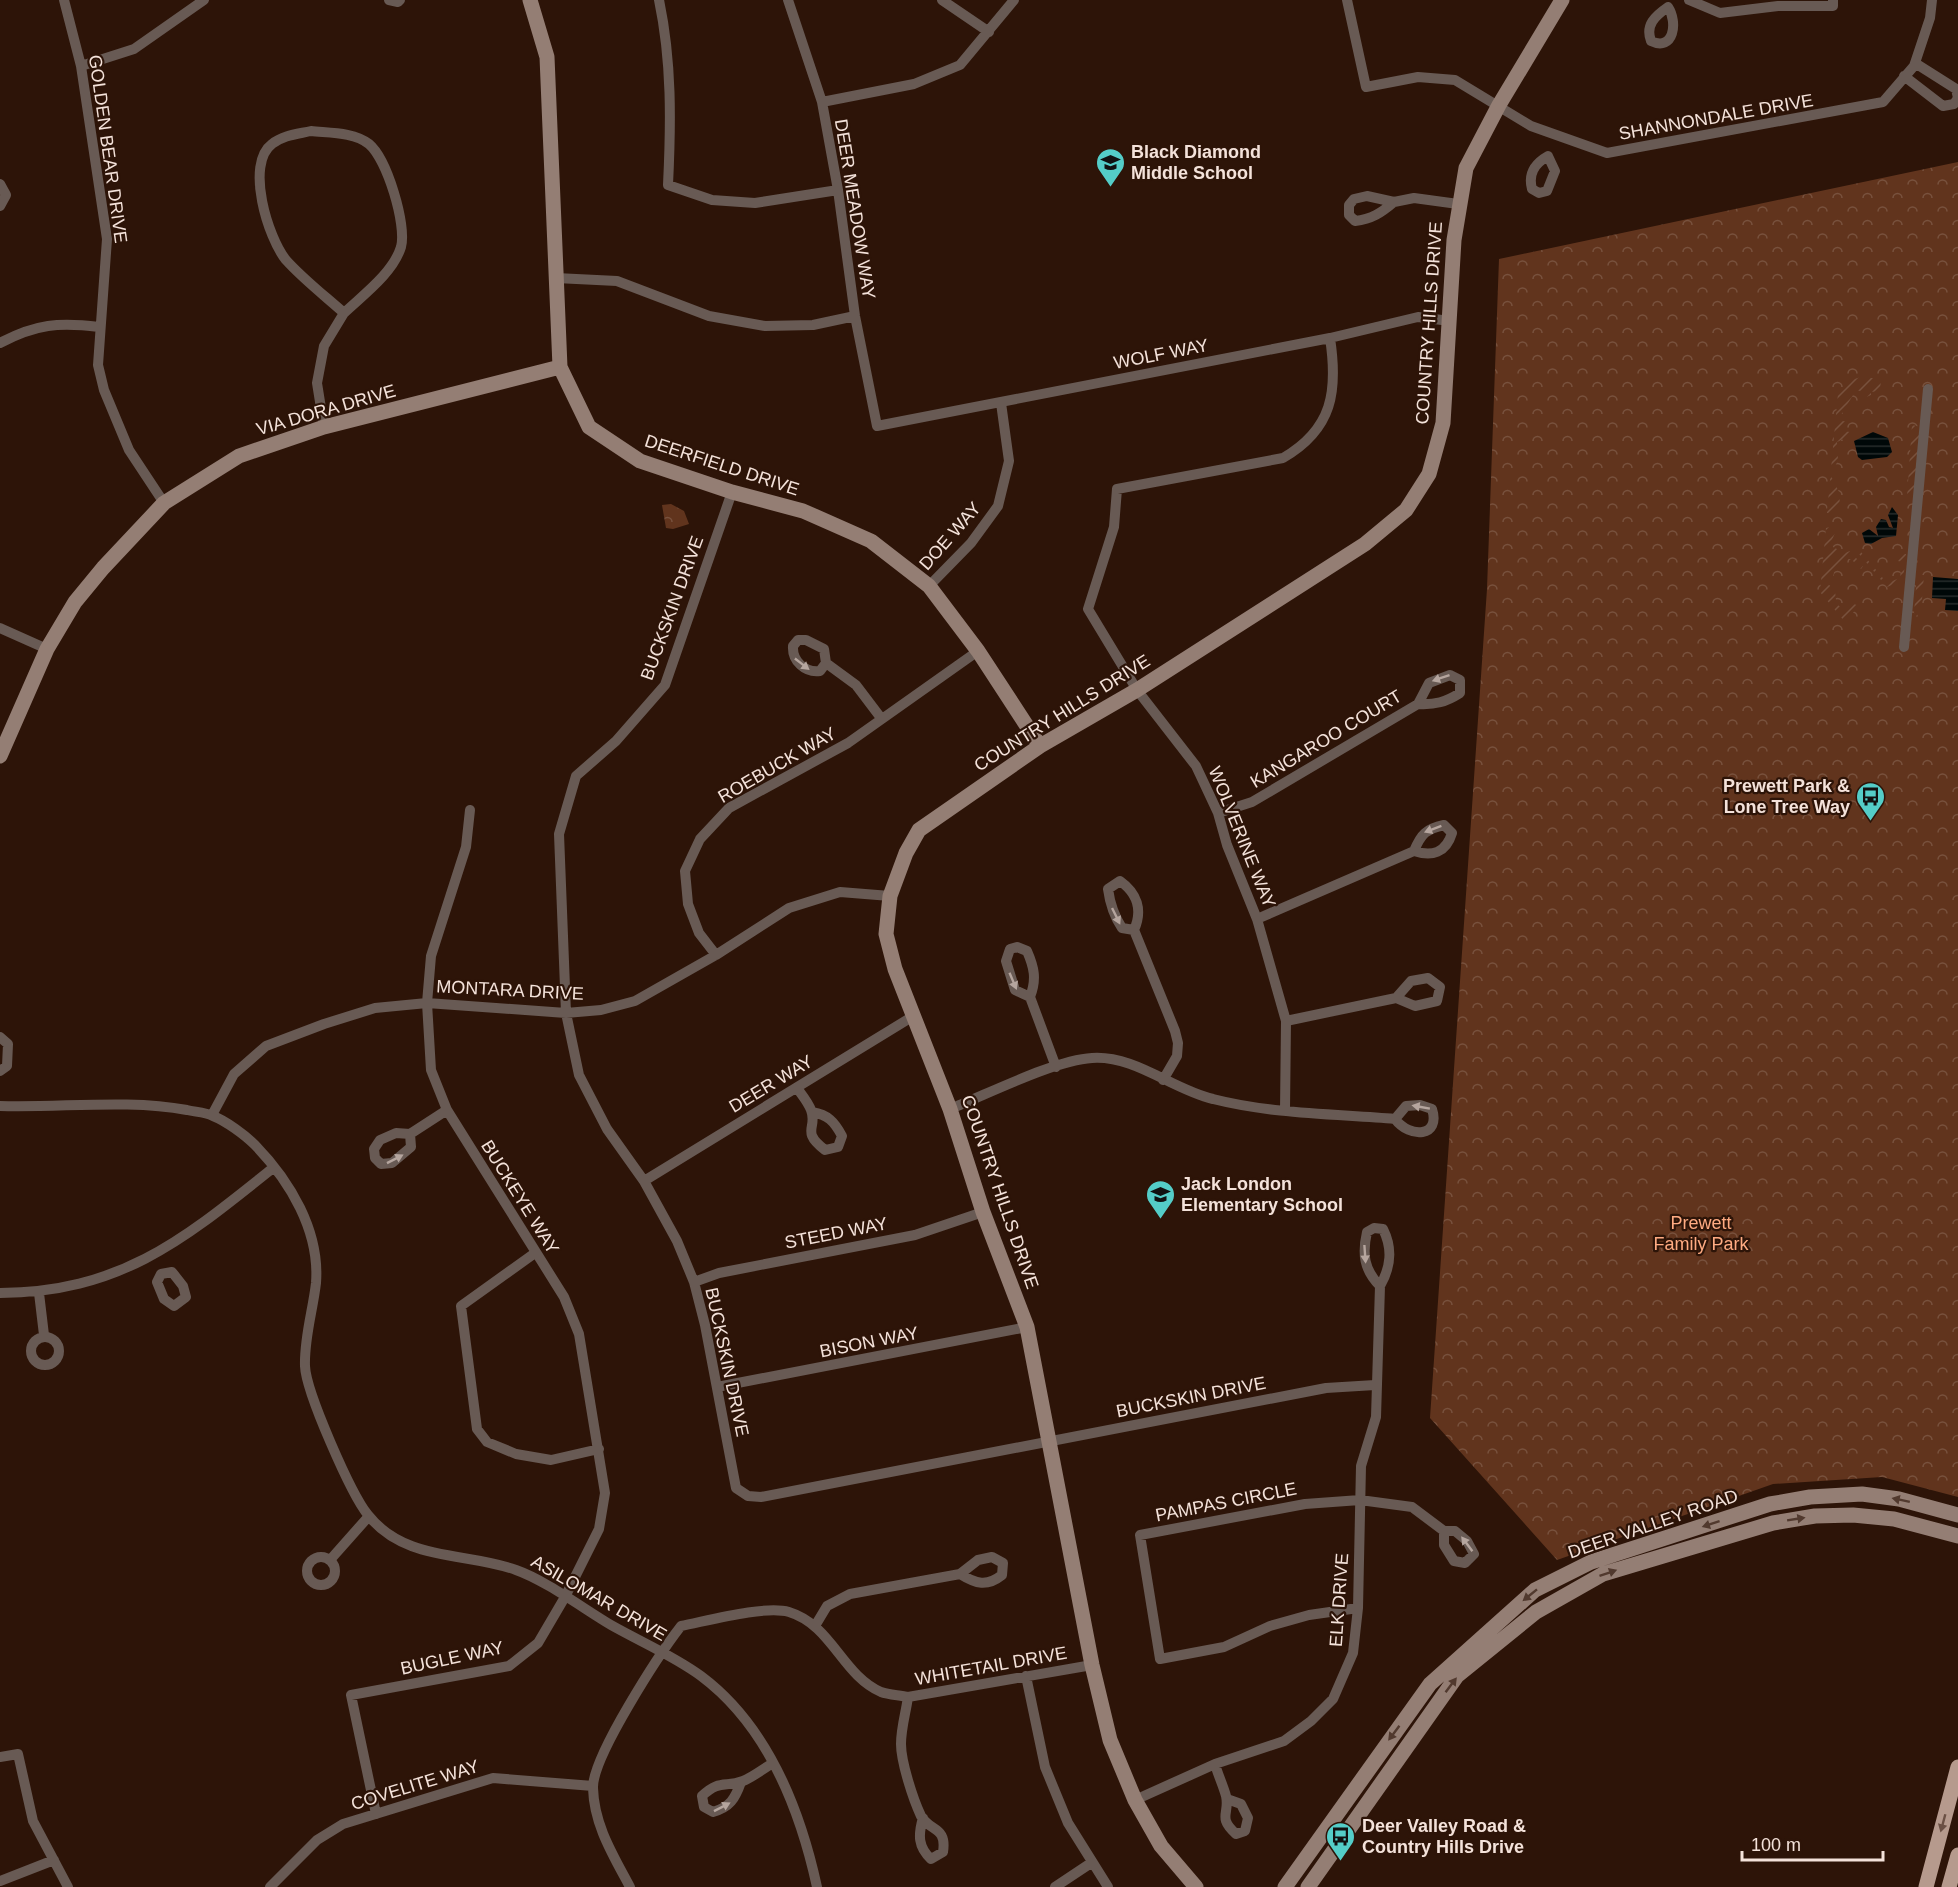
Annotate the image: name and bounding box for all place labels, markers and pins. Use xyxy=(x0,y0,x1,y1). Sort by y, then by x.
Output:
place label: Black Diamond Middle School xyxy=(1131,142,1261,183)
school or university icon: Black Diamond Middle School xyxy=(1094,146,1126,188)
place label: Prewett Park & Lone Tree Way xyxy=(1723,776,1850,817)
bus stop icon: Prewett Park & Lone Tree Way xyxy=(1855,780,1887,822)
place label: Jack London Elementary School xyxy=(1181,1174,1343,1215)
school or university icon: Jack London Elementary School xyxy=(1144,1178,1176,1220)
place label: Deer Valley Road & Country Hills Drive xyxy=(1362,1816,1526,1857)
bus stop icon: Deer Valley Road & Country Hills Drive xyxy=(1325,1820,1357,1862)

